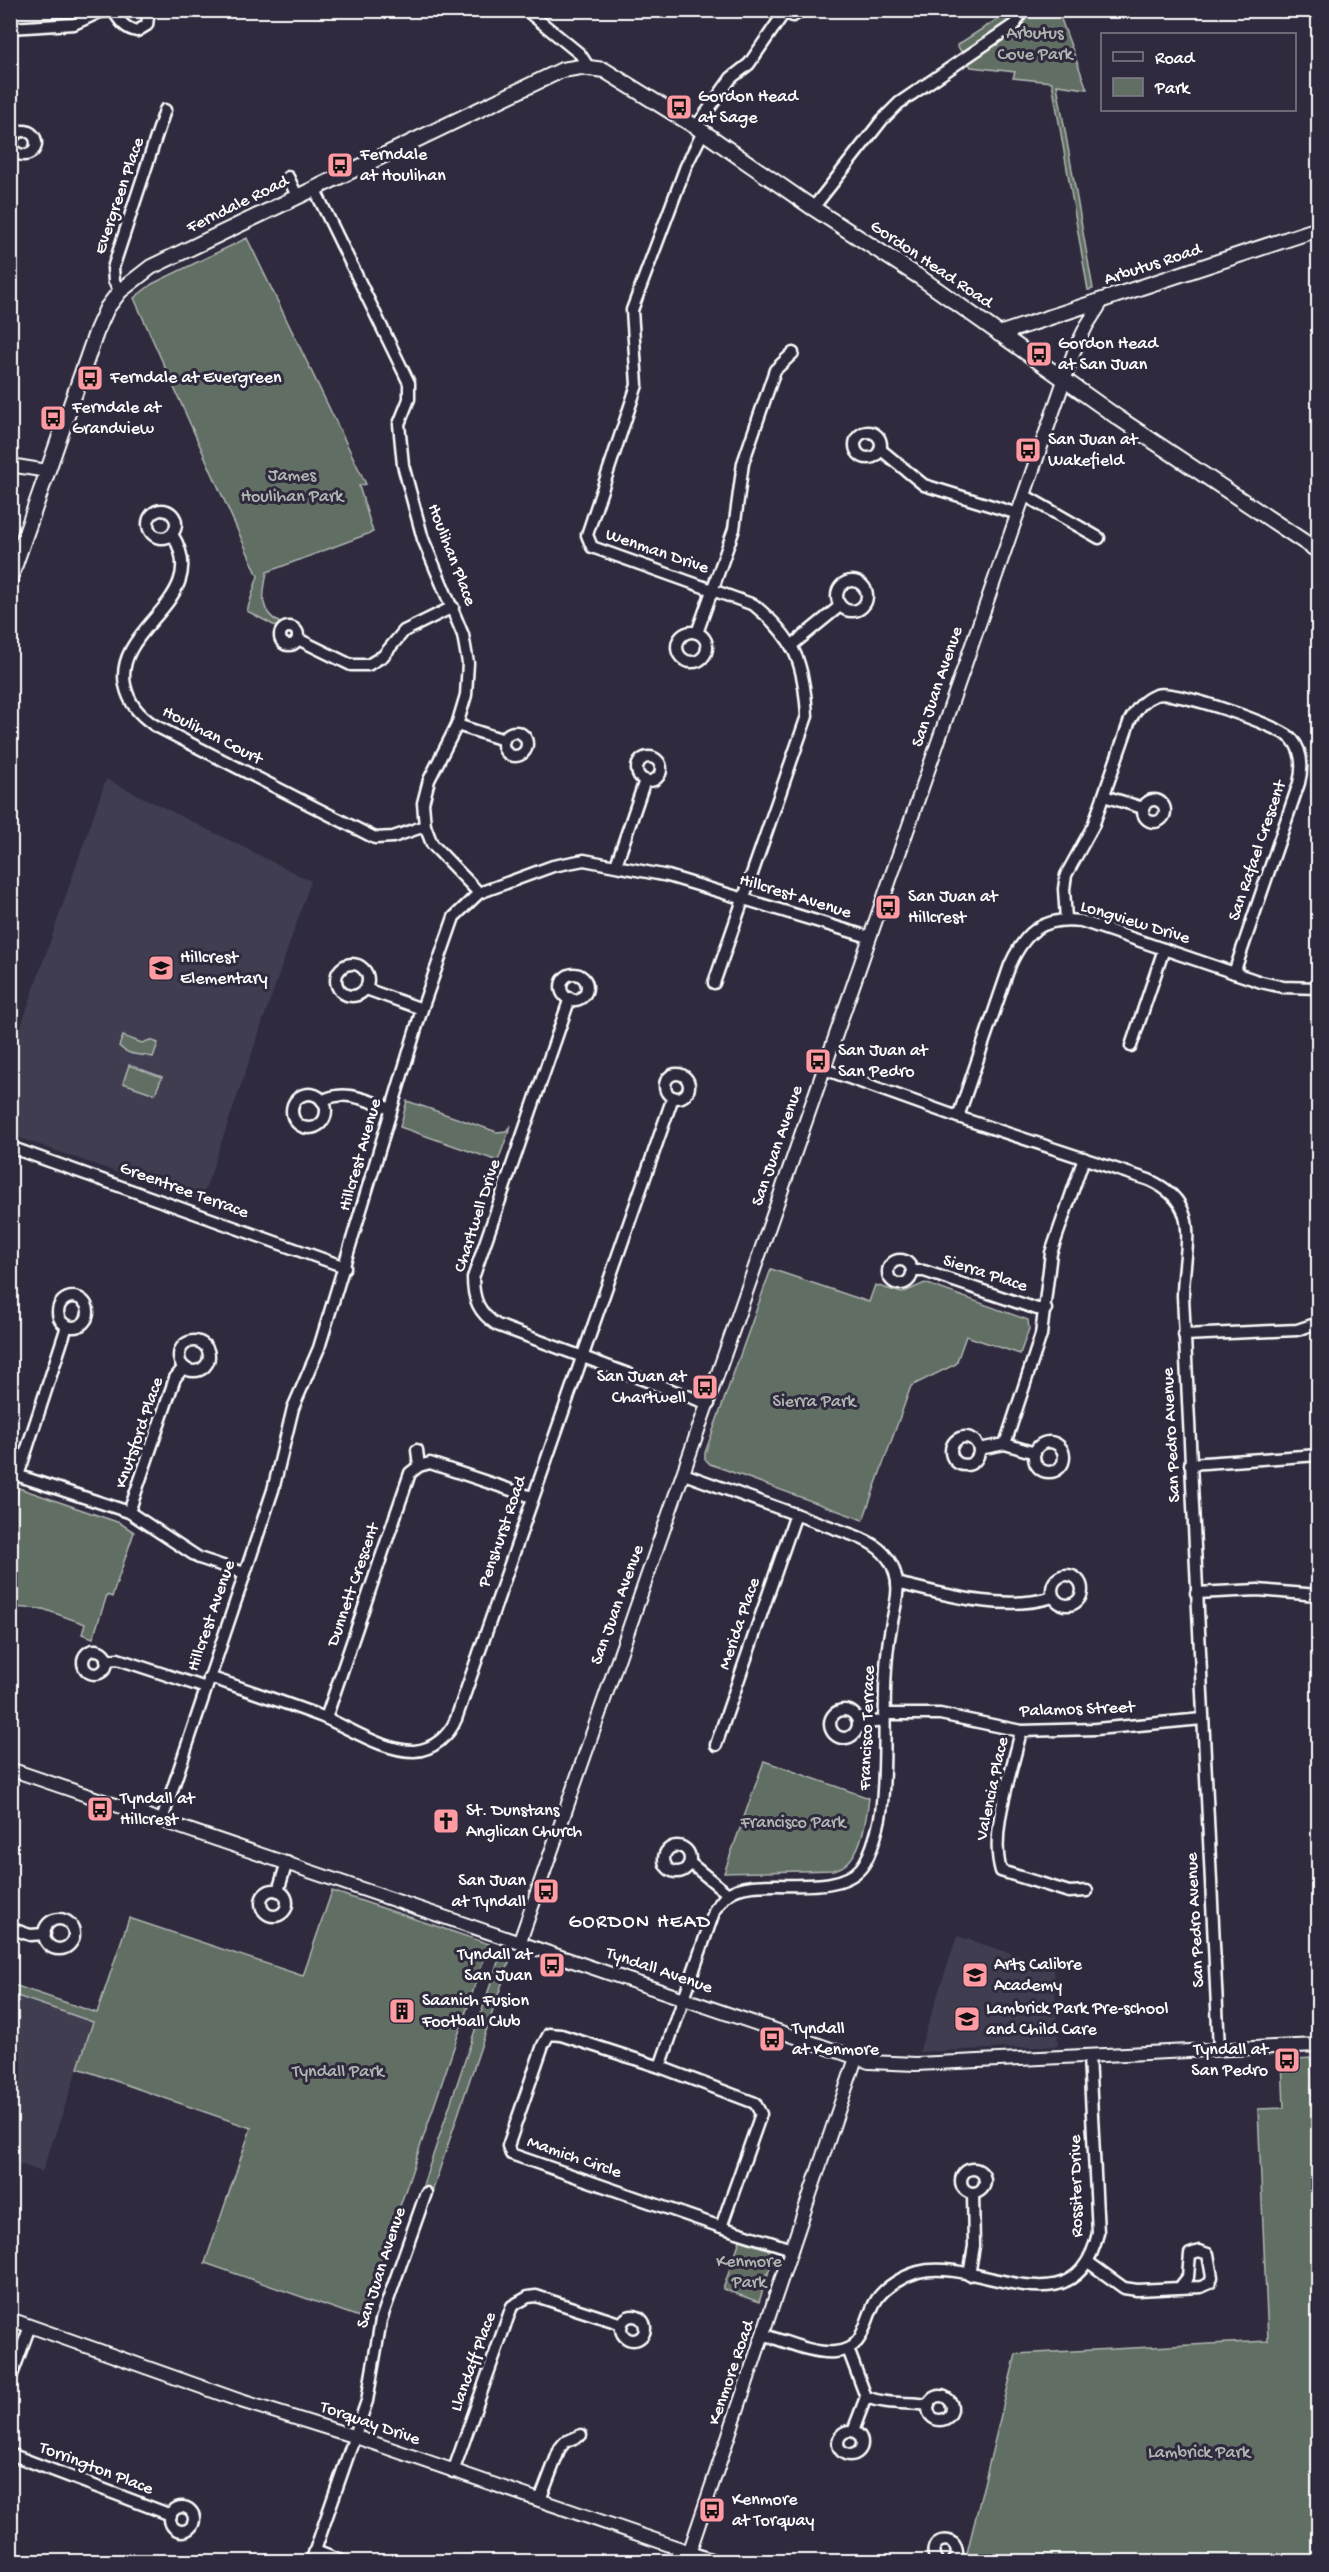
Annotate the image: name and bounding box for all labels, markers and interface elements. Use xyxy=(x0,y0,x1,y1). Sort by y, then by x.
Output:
park label: Arbutus Cove Park xyxy=(998,24,1074,66)
legend xyxy=(1101,33,1296,111)
text: Road xyxy=(1155,49,1196,70)
text: Park xyxy=(1154,79,1191,100)
place label: Gordon Head at Sage xyxy=(698,87,799,129)
bus stop icon: Gordon Head at Sage xyxy=(664,92,694,122)
street label: Evergreen Place xyxy=(90,134,150,257)
place label: Ferndale at Houlihan xyxy=(359,145,446,187)
bus stop icon: Ferndale at Houlihan xyxy=(325,150,355,180)
street label: Ferndale Road xyxy=(183,171,294,239)
street label: Gordon Head Road xyxy=(866,216,998,315)
street label: Arbutus Road xyxy=(1102,239,1206,291)
place label: Gordon Head at San Juan xyxy=(1058,334,1159,376)
bus stop icon: Gordon Head at San Juan xyxy=(1024,339,1054,369)
bus stop icon: Ferndale at Evergreen xyxy=(75,363,105,393)
place label: Ferndale at Evergreen xyxy=(109,368,282,389)
place label: Ferndale at Grandview xyxy=(71,398,162,440)
bus stop icon: Ferndale at Grandview xyxy=(38,403,68,433)
place label: San Juan at Wakefield xyxy=(1048,430,1139,472)
bus stop icon: San Juan at Wakefield xyxy=(1013,435,1043,465)
park label: James Houlihan Park xyxy=(241,466,345,508)
street label: Houlihan Place xyxy=(422,501,480,610)
street label: Wenman Drive xyxy=(603,524,712,580)
street label: San Juan Avenue xyxy=(908,623,969,750)
street label: Houlihan Court xyxy=(158,702,267,771)
street label: San Rafael Crescent xyxy=(1224,777,1292,924)
street label: Hillcrest Avenue xyxy=(736,870,854,924)
place label: San Juan at Hillcrest xyxy=(908,887,999,929)
bus stop icon: San Juan at Hillcrest xyxy=(873,892,903,922)
street label: Longview Drive xyxy=(1078,896,1193,950)
place label: Hillcrest Elementary xyxy=(180,948,268,990)
school or university icon: Hillcrest Elementary xyxy=(146,953,176,983)
place label: San Juan at San Pedro xyxy=(838,1041,929,1083)
bus stop icon: San Juan at San Pedro xyxy=(803,1046,833,1076)
street label: San Juan Avenue xyxy=(748,1082,809,1209)
street label: Hillcrest Avenue xyxy=(335,1096,387,1214)
street label: Chartwell Drive xyxy=(450,1156,506,1275)
street label: Greentree Terrace xyxy=(117,1158,252,1224)
street label: Sierra Place xyxy=(940,1250,1031,1298)
street label: San Pedro Avenue xyxy=(1158,1366,1186,1503)
place label: San Juan at Chartwell xyxy=(597,1367,688,1409)
bus stop icon: San Juan at Chartwell xyxy=(690,1372,720,1402)
street label: Knutsford Place xyxy=(111,1374,169,1491)
park label: Sierra Park xyxy=(773,1392,857,1413)
street label: Penshurst Road xyxy=(474,1472,532,1591)
street label: Dunnett Crescent xyxy=(323,1519,385,1650)
street label: San Juan Avenue xyxy=(587,1542,650,1668)
street label: Hillcrest Avenue xyxy=(183,1557,241,1674)
street label: Merida Place xyxy=(714,1574,766,1673)
street label: Francisco Terrace xyxy=(855,1665,881,1792)
street label: Palamos Street xyxy=(1018,1697,1136,1723)
street label: Valencia Place xyxy=(972,1735,1014,1844)
place label: Tyndall at Hillcrest xyxy=(119,1789,196,1831)
bus stop icon: Tyndall at Hillcrest xyxy=(85,1794,115,1824)
place label: St. Dunstans Anglican Church xyxy=(466,1801,583,1843)
church icon: St. Dunstans Anglican Church xyxy=(431,1806,461,1836)
park label: Francisco Park xyxy=(740,1813,847,1834)
street label: San Pedro Avenue xyxy=(1182,1851,1210,1988)
place label: San Juan at Tyndall xyxy=(452,1871,526,1913)
bus stop icon: San Juan at Tyndall xyxy=(531,1876,561,1906)
district label: GORDON HEAD xyxy=(568,1912,712,1935)
street label: Tyndall Avenue xyxy=(602,1943,716,1999)
place label: Tyndall at San Juan xyxy=(457,1945,534,1987)
bus stop icon: Tyndall at San Juan xyxy=(537,1950,567,1980)
place label: Arts Calibre Academy xyxy=(994,1955,1083,1997)
school or university icon: Arts Calibre Academy xyxy=(960,1960,990,1990)
place label: Saanich Fusion Football Club xyxy=(421,1991,529,2033)
building icon: Saanich Fusion Football Club xyxy=(387,1996,417,2026)
place label: Lambrick Park Pre-school and Child Care xyxy=(986,1999,1168,2041)
school or university icon: Lambrick Park Pre-school and Child Care xyxy=(952,2004,982,2034)
place label: Tyndall at Kenmore xyxy=(791,2019,880,2061)
bus stop icon: Tyndall at Kenmore xyxy=(757,2024,787,2054)
place label: Tyndall at San Pedro xyxy=(1191,2040,1270,2082)
bus stop icon: Tyndall at San Pedro xyxy=(1272,2045,1302,2075)
park label: Tyndall Park xyxy=(291,2062,386,2083)
street label: Mamich Circle xyxy=(524,2132,625,2184)
street label: Rossiter Drive xyxy=(1066,2134,1088,2237)
street label: San Juan Avenue xyxy=(353,2204,412,2331)
park label: Kenmore Park xyxy=(716,2252,782,2294)
street label: Llandaff Place xyxy=(446,2309,502,2415)
street label: Kenmore Road xyxy=(704,2317,760,2428)
street label: Torquay Drive xyxy=(316,2397,423,2451)
street label: Torrington Place xyxy=(35,2437,157,2501)
park label: Lambrick Park xyxy=(1148,2443,1252,2464)
place label: Kenmore at Torquay xyxy=(732,2490,814,2532)
bus stop icon: Kenmore at Torquay xyxy=(697,2495,727,2525)

